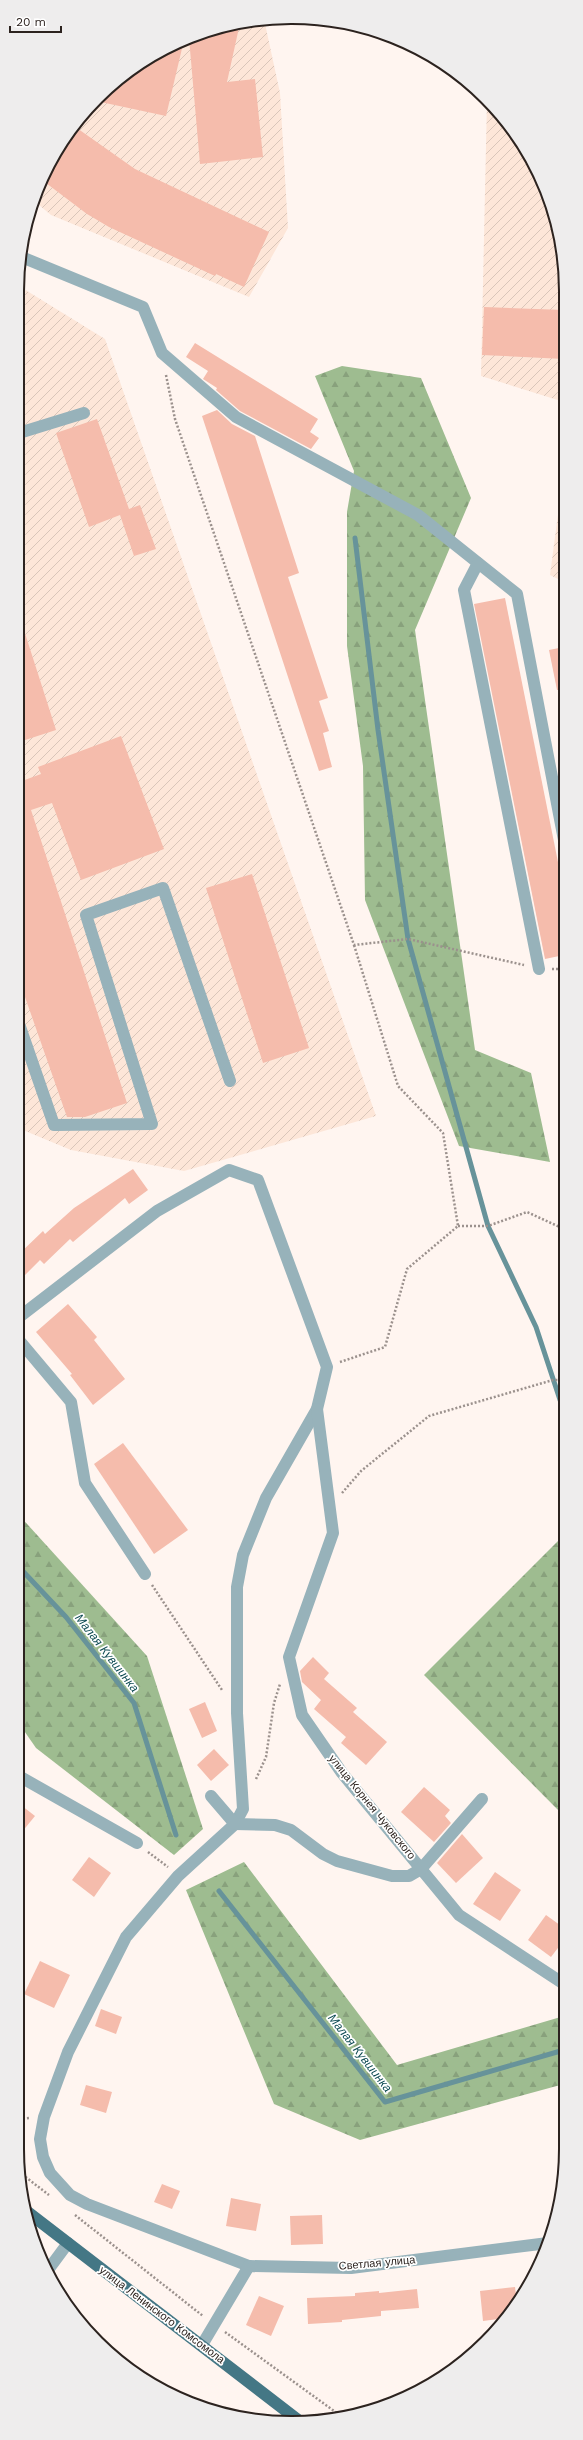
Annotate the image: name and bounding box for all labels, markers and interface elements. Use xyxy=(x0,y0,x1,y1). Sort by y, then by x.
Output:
scale bar xyxy=(10,8,61,34)
text: 20 m xyxy=(16,15,46,29)
water label: Малая Кувшинка xyxy=(72,1611,142,1695)
street label: улица Корнея Чуковского xyxy=(326,1752,418,1862)
water label: Малая Кувшинка xyxy=(325,2011,395,2095)
street label: Светлая улица xyxy=(338,2253,417,2273)
street label: улица Ленинского Комсомола xyxy=(97,2264,228,2367)

